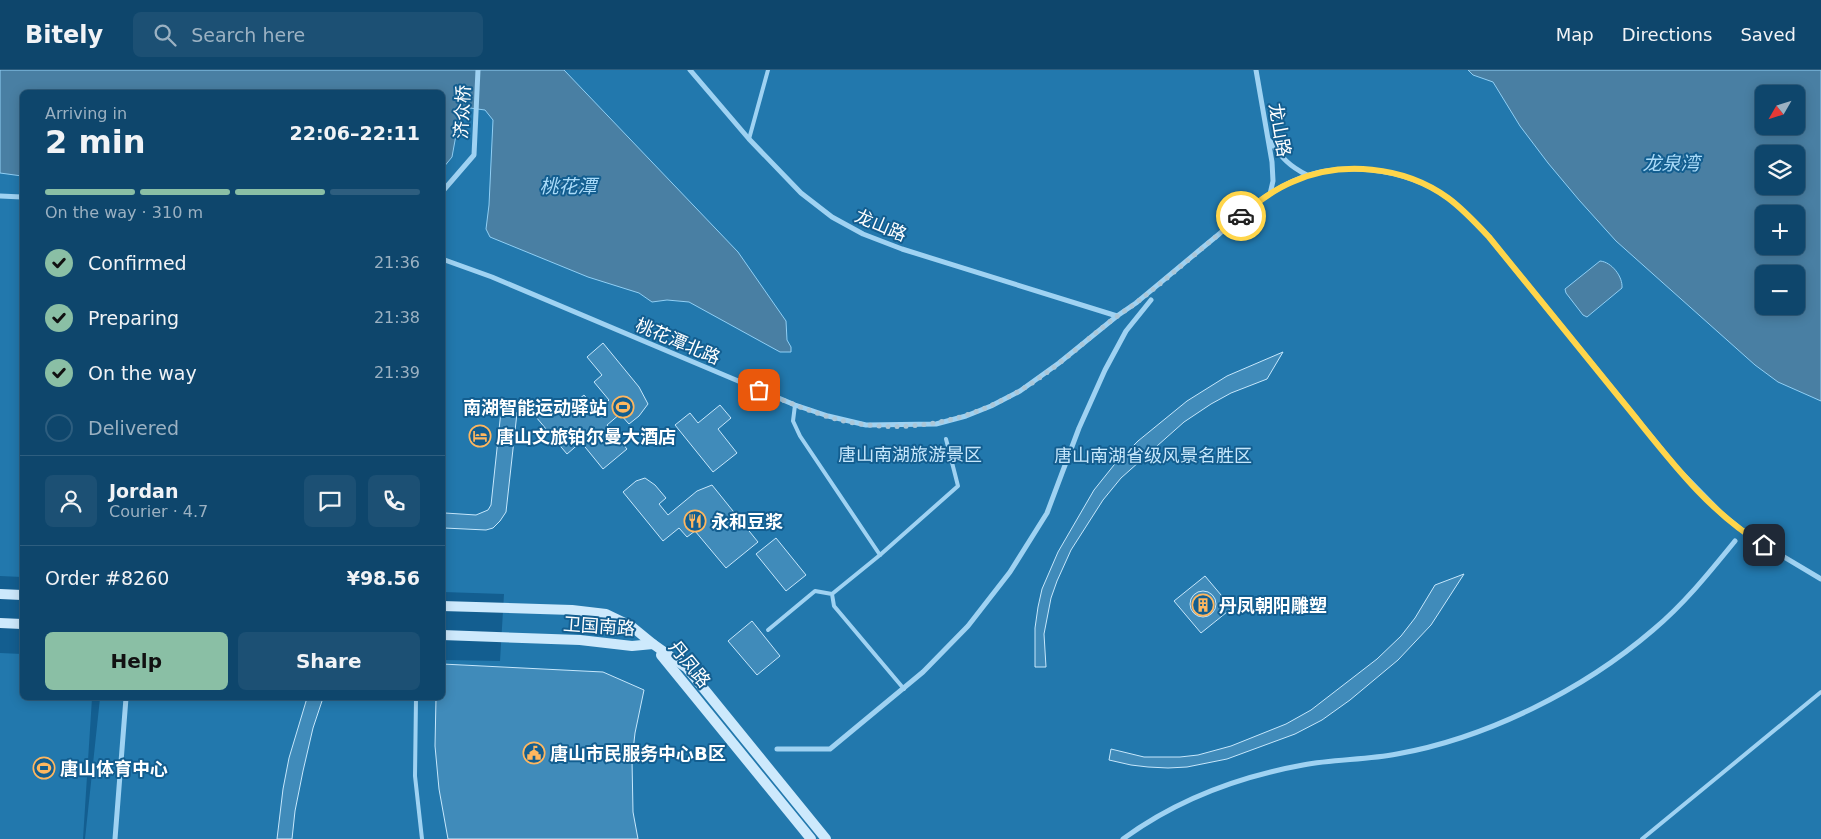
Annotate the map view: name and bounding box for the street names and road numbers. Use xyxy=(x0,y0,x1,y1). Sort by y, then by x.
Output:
street label: 济众桥 xyxy=(450,84,474,140)
street label: 龙山路 xyxy=(1265,102,1295,158)
street label: 龙山路 xyxy=(852,205,910,245)
street label: 桃花潭北路 xyxy=(632,314,724,368)
street label: 卫国南路 xyxy=(562,613,636,639)
street label: 丹凤路 xyxy=(665,636,715,692)

